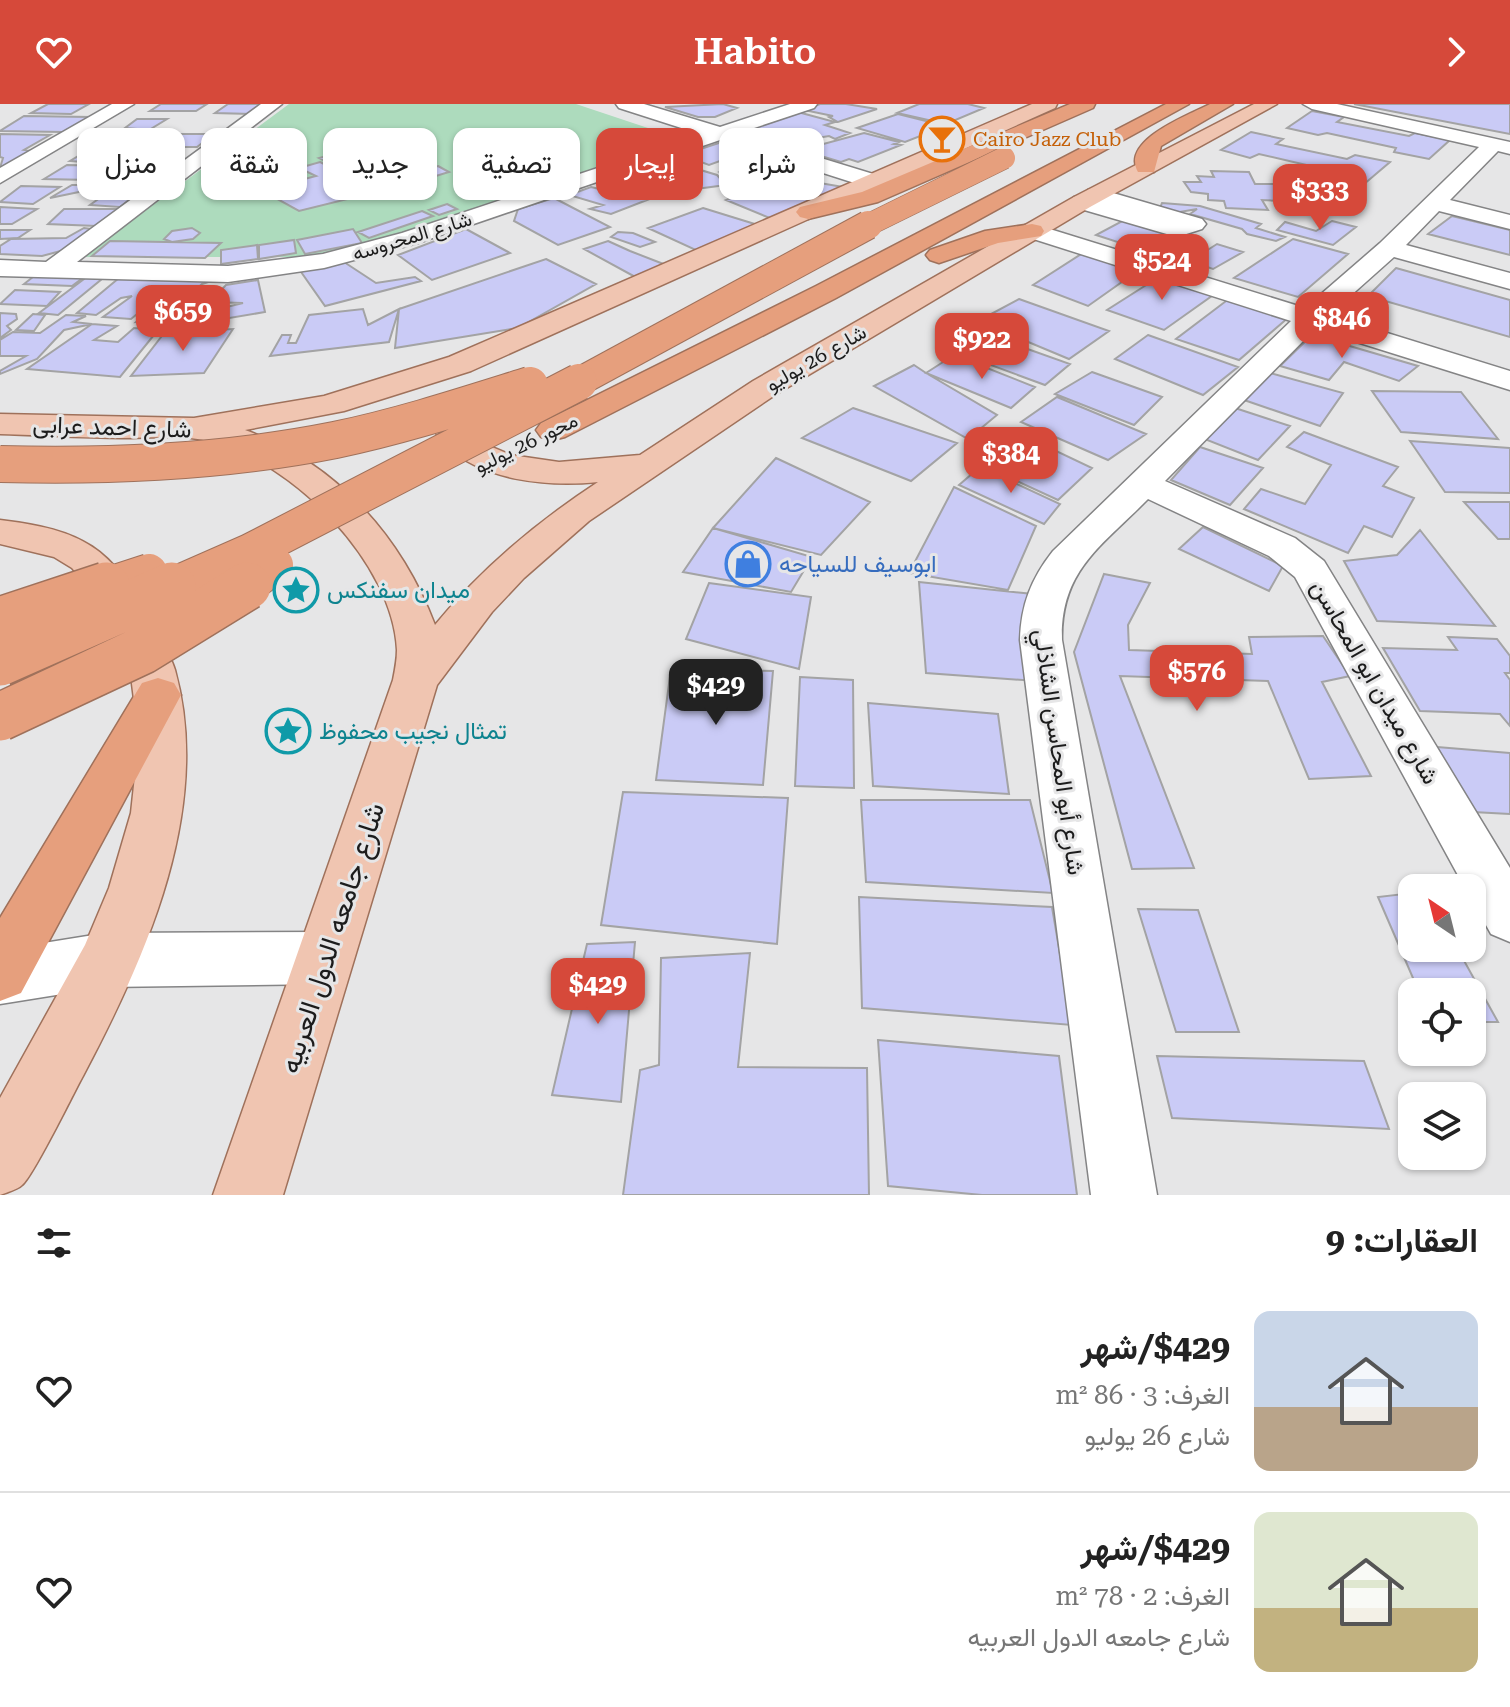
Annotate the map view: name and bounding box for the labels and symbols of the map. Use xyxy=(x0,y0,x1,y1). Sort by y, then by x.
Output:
bar icon: Cairo Jazz Club xyxy=(918,115,966,163)
place label: Cairo Jazz Club xyxy=(973,127,1121,151)
pin: $333 xyxy=(1273,164,1367,232)
street label: شارع المحروسه xyxy=(350,207,475,267)
pin: $524 xyxy=(1115,234,1209,302)
pin: $659 xyxy=(136,285,230,353)
pin: $846 xyxy=(1295,292,1389,360)
pin: $922 xyxy=(935,313,1029,381)
street label: شارع 26 يوليو xyxy=(762,320,871,398)
street label: محور 26 يوليو xyxy=(471,408,582,479)
street label: شارع احمد عرابى xyxy=(32,410,192,446)
pin: $384 xyxy=(964,427,1058,495)
shop icon: ابوسيف للسياحه xyxy=(724,540,772,588)
place label: ابوسيف للسياحه xyxy=(779,550,937,579)
place icon: ميدان سفنكس xyxy=(272,566,320,614)
street label: شارع ميدان ابو المحاسن xyxy=(1303,575,1445,790)
place label: ميدان سفنكس xyxy=(327,576,470,604)
street label: شارع أبو المحاسن الشاذلي xyxy=(1023,627,1090,877)
pin: $576 xyxy=(1150,645,1244,713)
pin: $429 xyxy=(669,659,763,727)
place icon: تمثال نجيب محفوظ xyxy=(264,707,312,755)
place label: تمثال نجيب محفوظ xyxy=(319,717,507,746)
street label: شارع جامعه الدول العربيه xyxy=(273,799,393,1078)
north arrow xyxy=(1398,874,1486,962)
pin: $429 xyxy=(551,958,645,1026)

